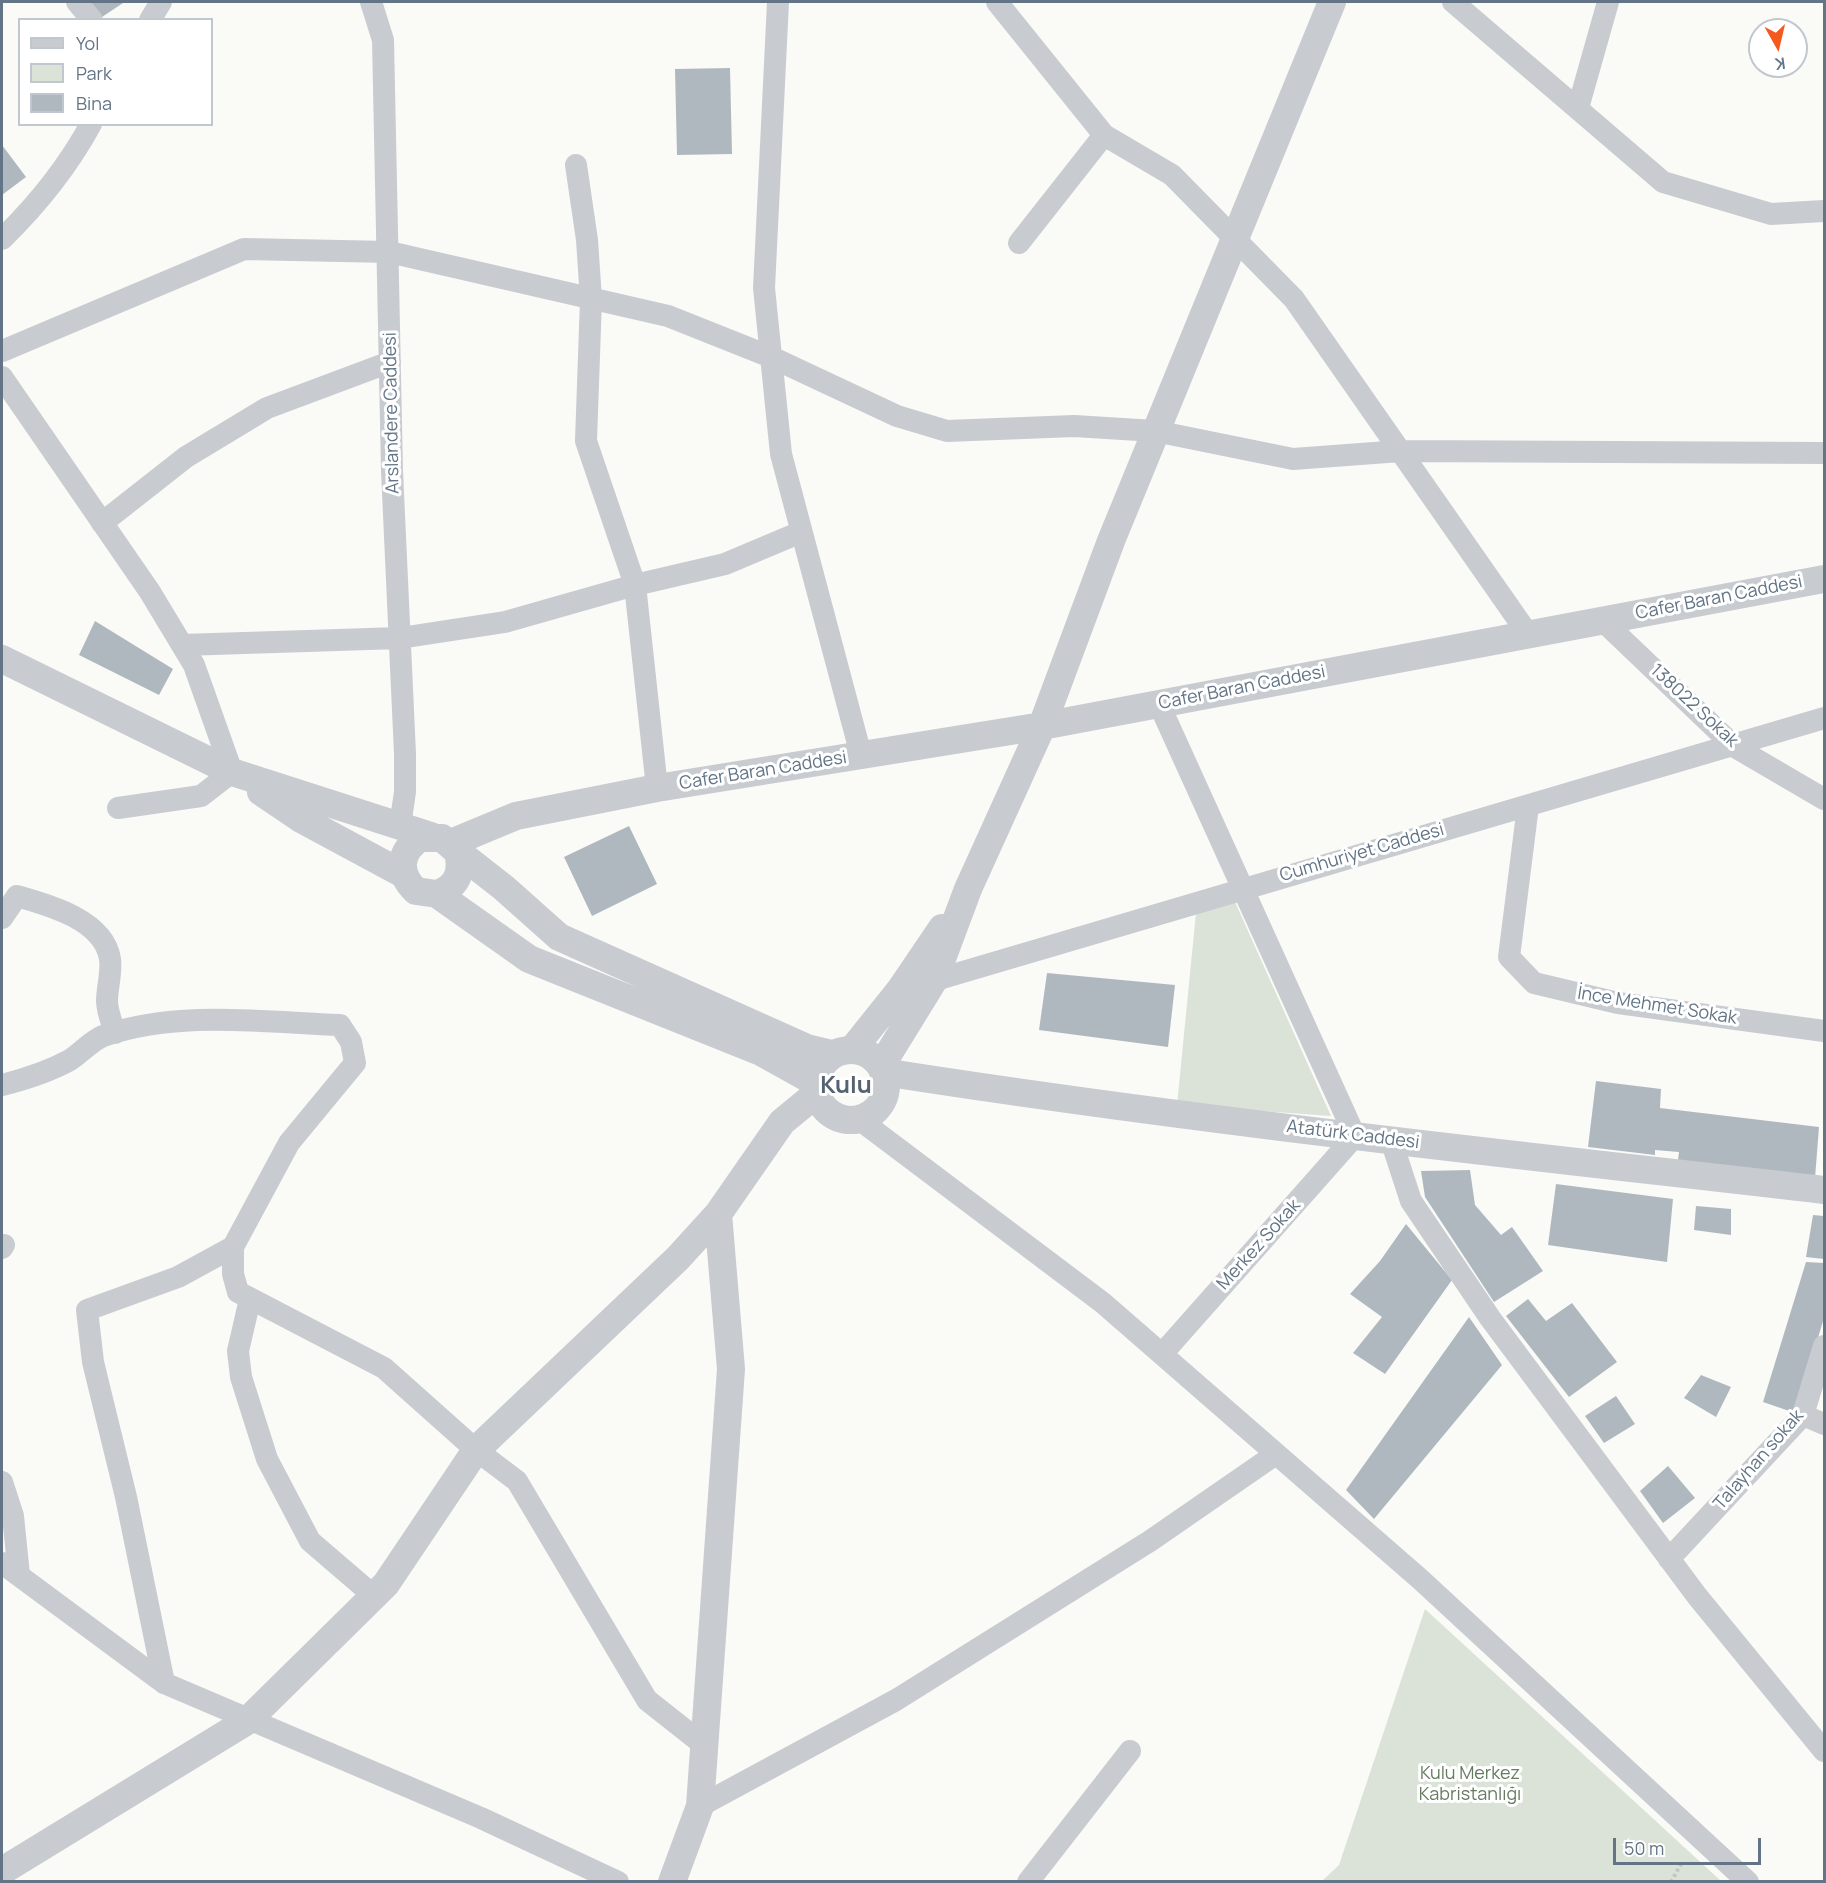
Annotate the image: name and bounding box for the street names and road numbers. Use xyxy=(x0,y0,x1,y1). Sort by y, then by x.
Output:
street label: Arslandere Caddesi xyxy=(380,332,404,494)
street label: Cafer Baran Caddesi xyxy=(1634,571,1804,625)
street label: 138022 Sokak xyxy=(1646,660,1742,752)
street label: Cafer Baran Caddesi xyxy=(1157,661,1327,715)
street label: Cafer Baran Caddesi xyxy=(678,747,848,795)
street label: Cumhuriyet Caddesi xyxy=(1277,819,1447,887)
street label: İnce Mehmet Sokak xyxy=(1576,983,1738,1029)
street label: Atatürk Caddesi xyxy=(1285,1116,1421,1154)
street label: Merkez Sokak xyxy=(1213,1195,1305,1295)
street label: Talayhan sokak xyxy=(1710,1406,1808,1514)

